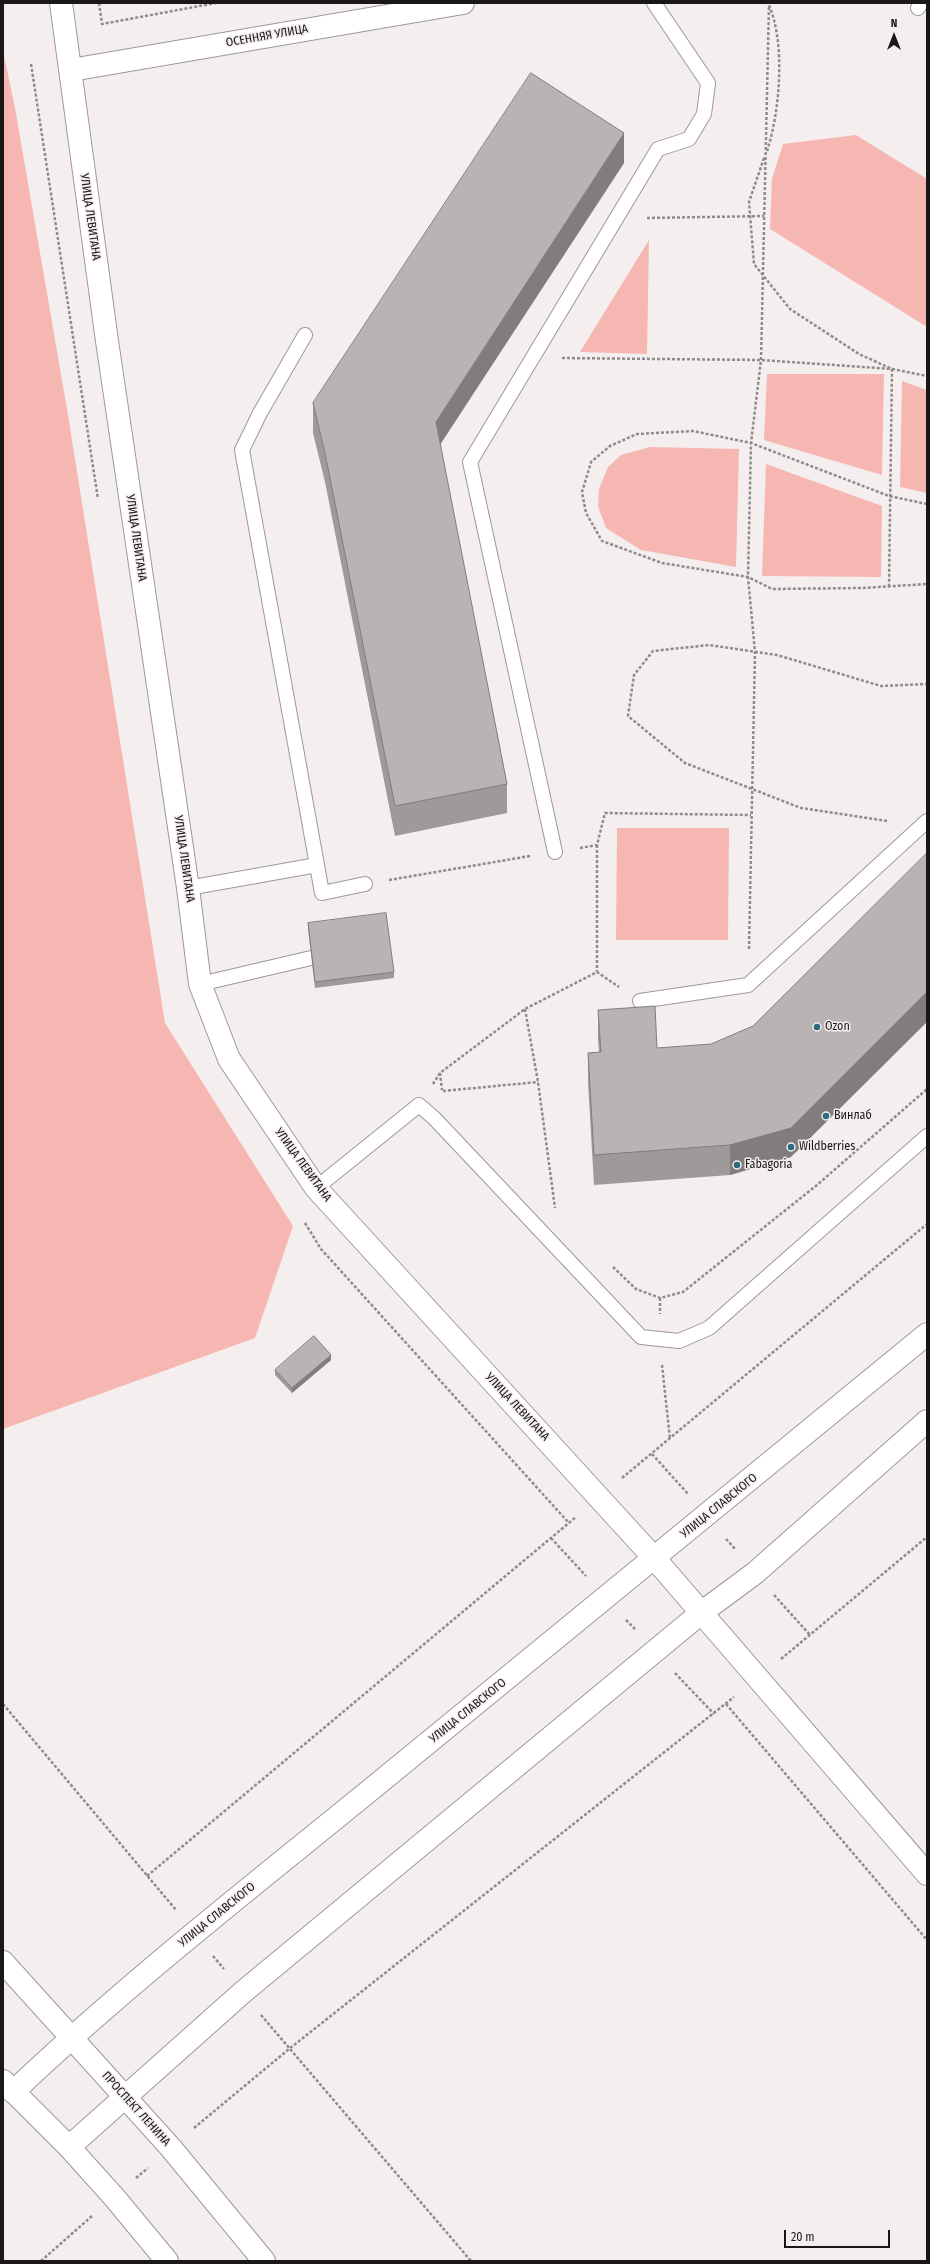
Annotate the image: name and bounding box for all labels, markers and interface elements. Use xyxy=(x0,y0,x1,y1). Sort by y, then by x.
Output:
north arrow xyxy=(874,16,914,56)
text: N xyxy=(891,17,897,30)
street label: ОСЕННЯЯ УЛИЦА xyxy=(225,22,309,50)
street label: УЛИЦА ЛЕВИТАНА xyxy=(77,173,103,261)
street label: УЛИЦА ЛЕВИТАНА xyxy=(123,494,149,582)
street label: УЛИЦА ЛЕВИТАНА xyxy=(171,815,197,903)
place label: Ozon xyxy=(825,1020,850,1034)
marker: Ozon xyxy=(812,1022,822,1032)
place label: Винлаб xyxy=(834,1109,872,1123)
marker: Винлаб xyxy=(821,1111,831,1121)
street label: УЛИЦА ЛЕВИТАНА xyxy=(271,1125,335,1205)
place label: Wildberries xyxy=(799,1140,855,1154)
marker: Wildberries xyxy=(786,1142,796,1152)
place label: Fabagoria xyxy=(745,1158,792,1172)
marker: Fabagoria xyxy=(732,1160,742,1170)
street label: УЛИЦА ЛЕВИТАНА xyxy=(482,1370,552,1444)
street label: УЛИЦА СЛАВСКОГО xyxy=(678,1471,760,1541)
street label: УЛИЦА СЛАВСКОГО xyxy=(427,1676,509,1746)
street label: УЛИЦА СЛАВСКОГО xyxy=(176,1880,258,1950)
street label: ПРОСПЕКТ ЛЕНИНА xyxy=(99,2069,173,2149)
scale bar xyxy=(786,2222,892,2248)
text: 20 m xyxy=(791,2230,815,2244)

